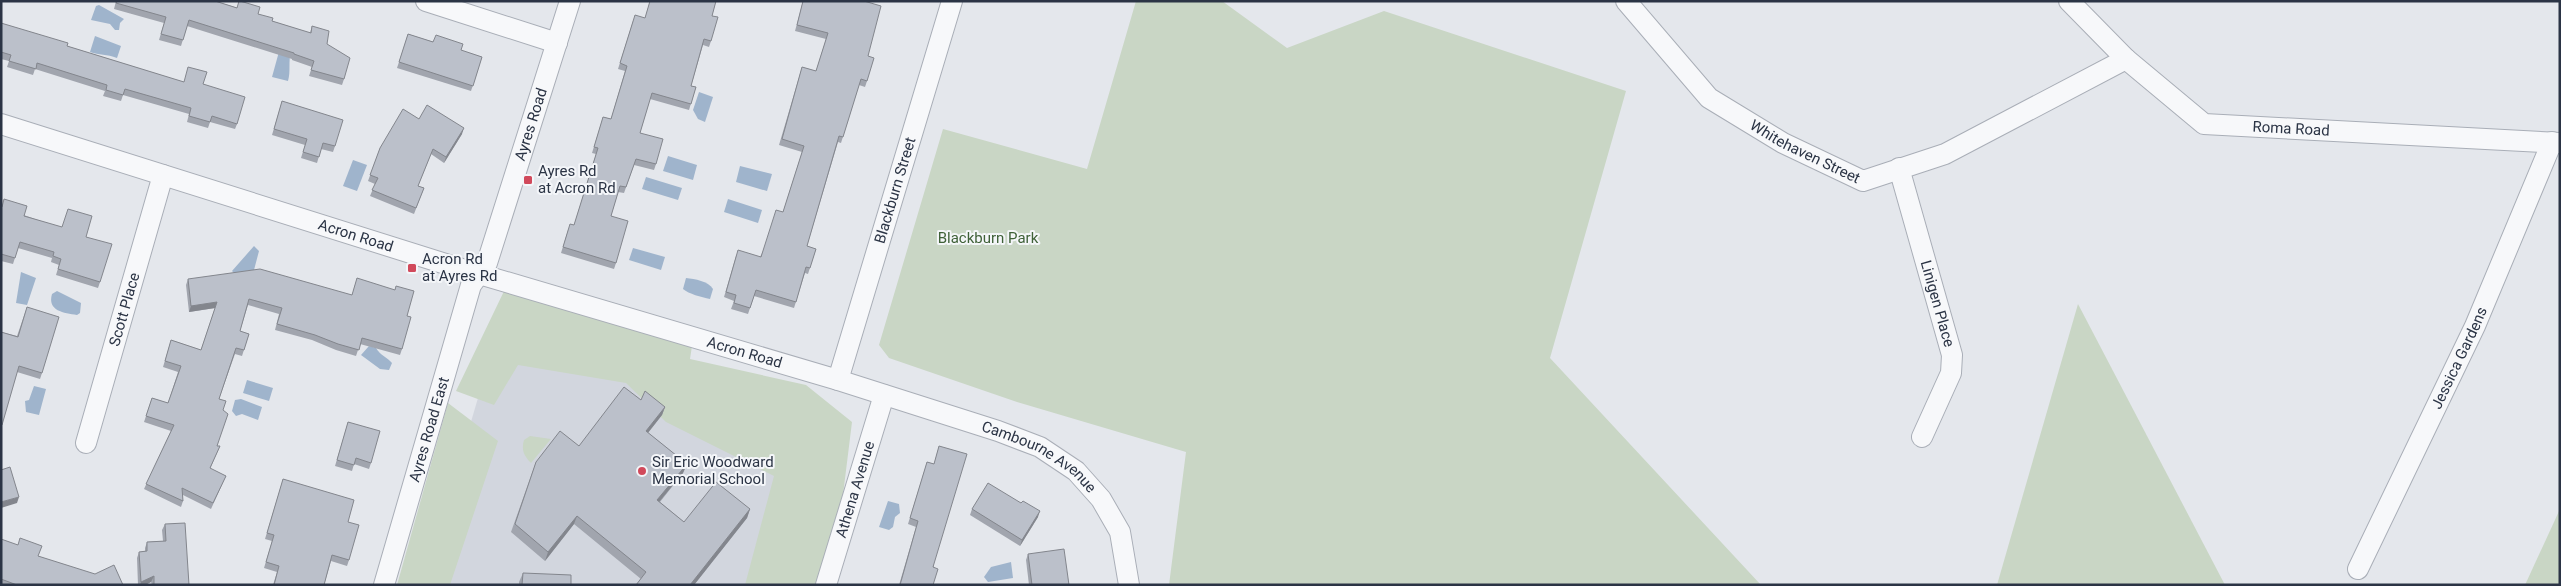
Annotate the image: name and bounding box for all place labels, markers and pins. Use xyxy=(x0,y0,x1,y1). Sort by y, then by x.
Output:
place label: Ayres Rd at Acron Rd xyxy=(538,162,616,197)
marker: Ayres Rd at Acron Rd xyxy=(522,174,534,186)
place label: Acron Rd at Ayres Rd xyxy=(422,250,497,285)
marker: Acron Rd at Ayres Rd xyxy=(406,262,418,274)
place label: Sir Eric Woodward Memorial School xyxy=(652,453,774,488)
marker: Sir Eric Woodward Memorial School xyxy=(636,465,648,477)

